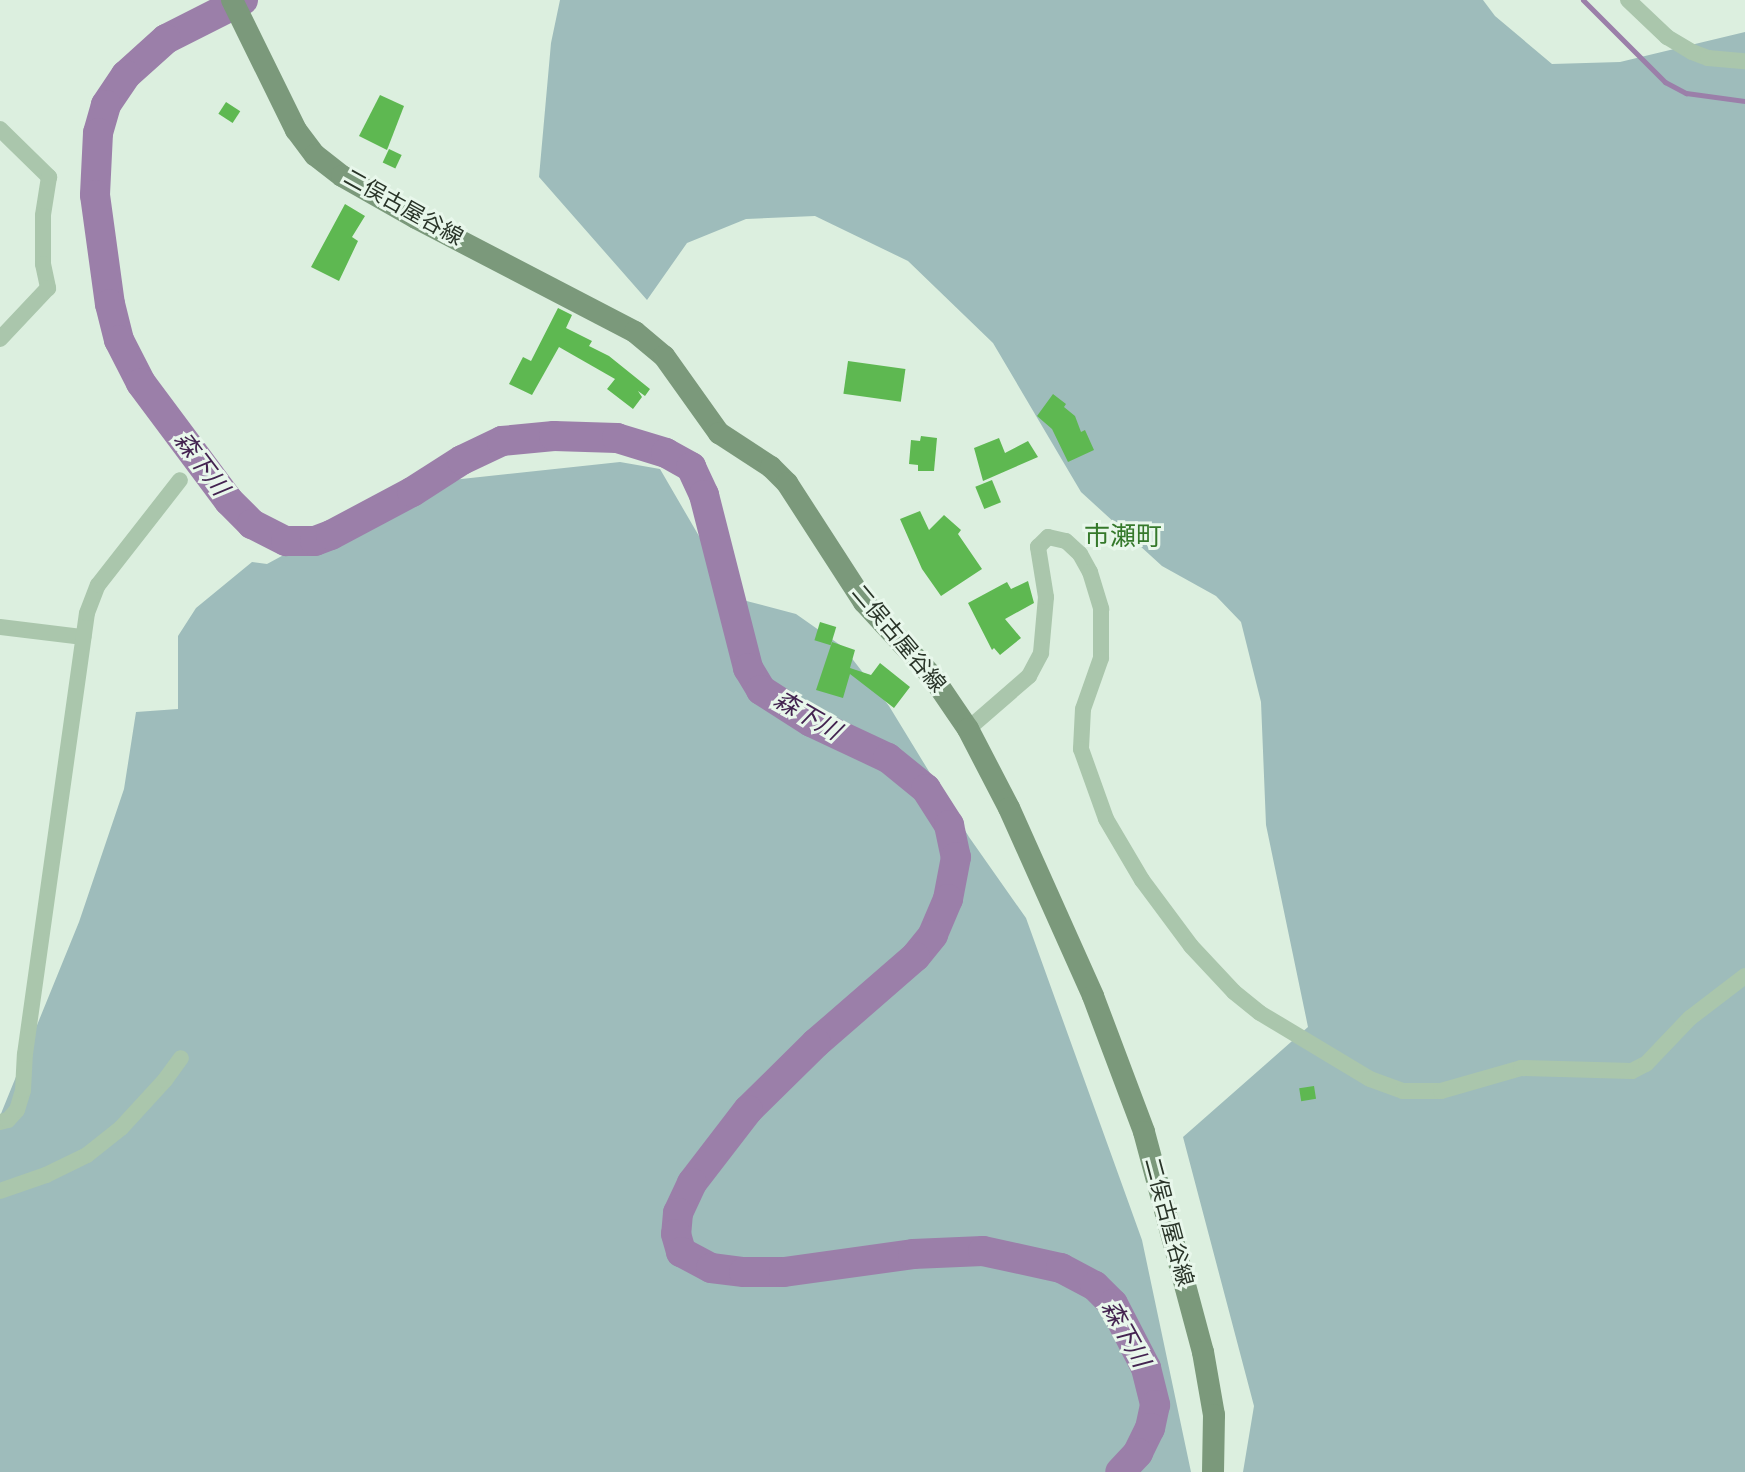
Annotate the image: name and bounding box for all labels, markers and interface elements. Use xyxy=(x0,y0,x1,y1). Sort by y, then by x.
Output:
street label: 二俣古屋谷線 xyxy=(339,164,467,252)
water label: 森下川 xyxy=(168,427,234,501)
district label: 市瀬町 xyxy=(1084,521,1162,553)
street label: 二俣古屋谷線 xyxy=(845,580,951,698)
water label: 森下川 xyxy=(769,686,845,746)
street label: 二俣古屋谷線 xyxy=(1138,1155,1198,1289)
water label: 森下川 xyxy=(1095,1296,1155,1372)

